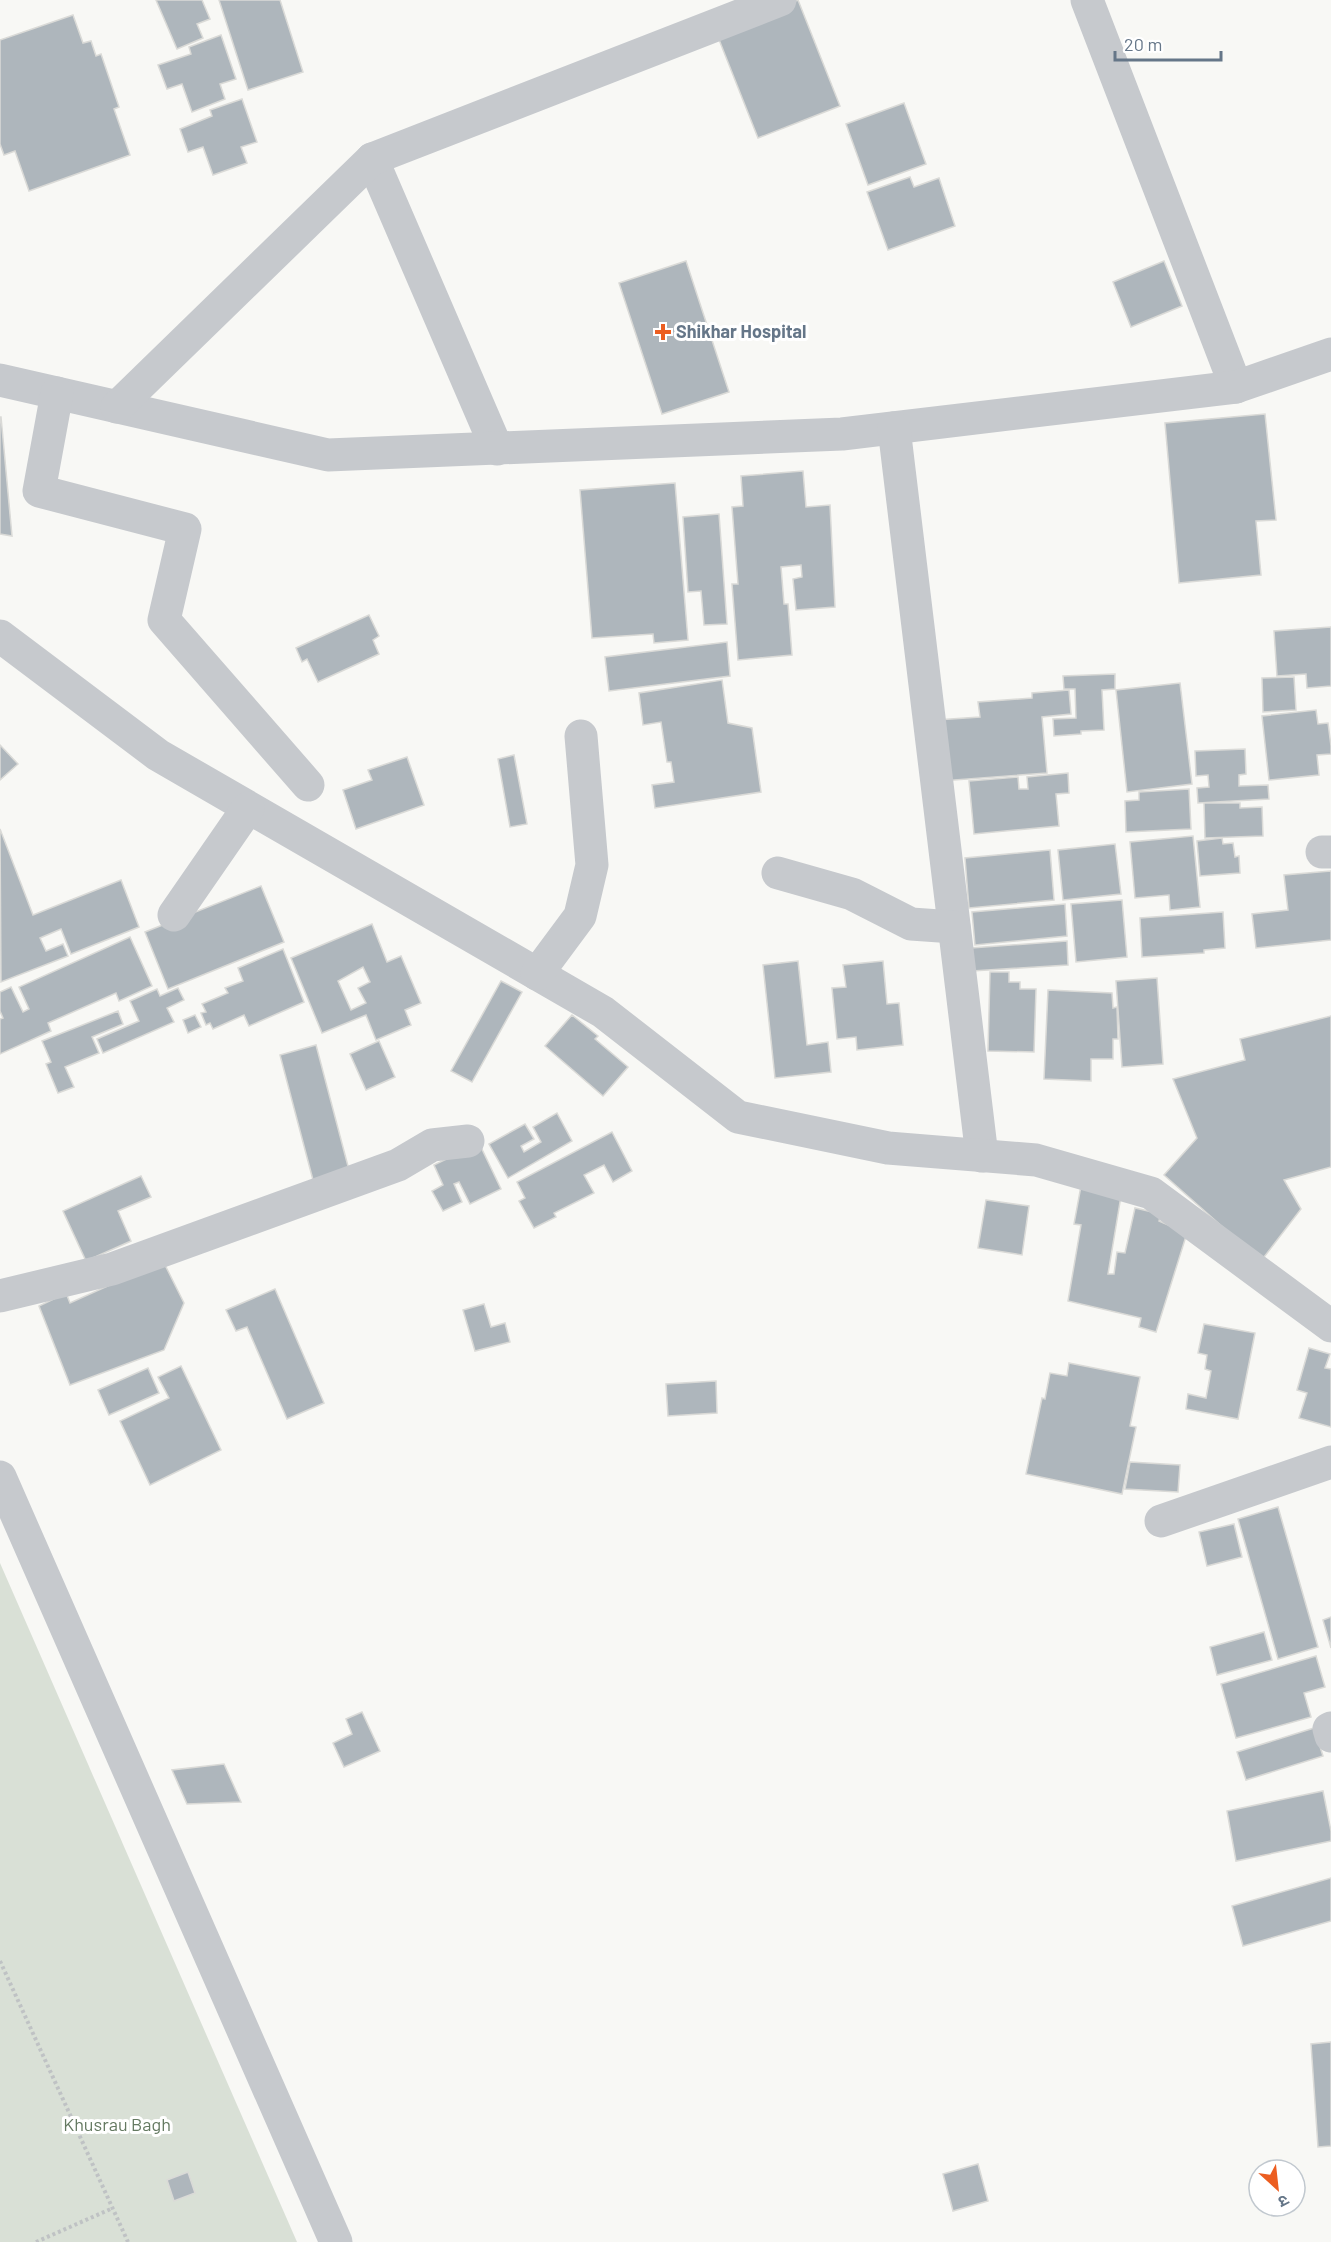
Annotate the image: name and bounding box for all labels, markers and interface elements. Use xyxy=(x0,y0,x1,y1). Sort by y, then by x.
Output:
scale bar xyxy=(1115,24,1222,62)
text: 20 m xyxy=(1124,33,1162,55)
place label: Shikhar Hospital xyxy=(676,320,807,342)
marker: Shikhar Hospital xyxy=(654,323,672,341)
park label: Khusrau Bagh xyxy=(63,2113,171,2135)
north arrow xyxy=(1247,2158,1307,2218)
text: उ xyxy=(1275,2191,1293,2213)

